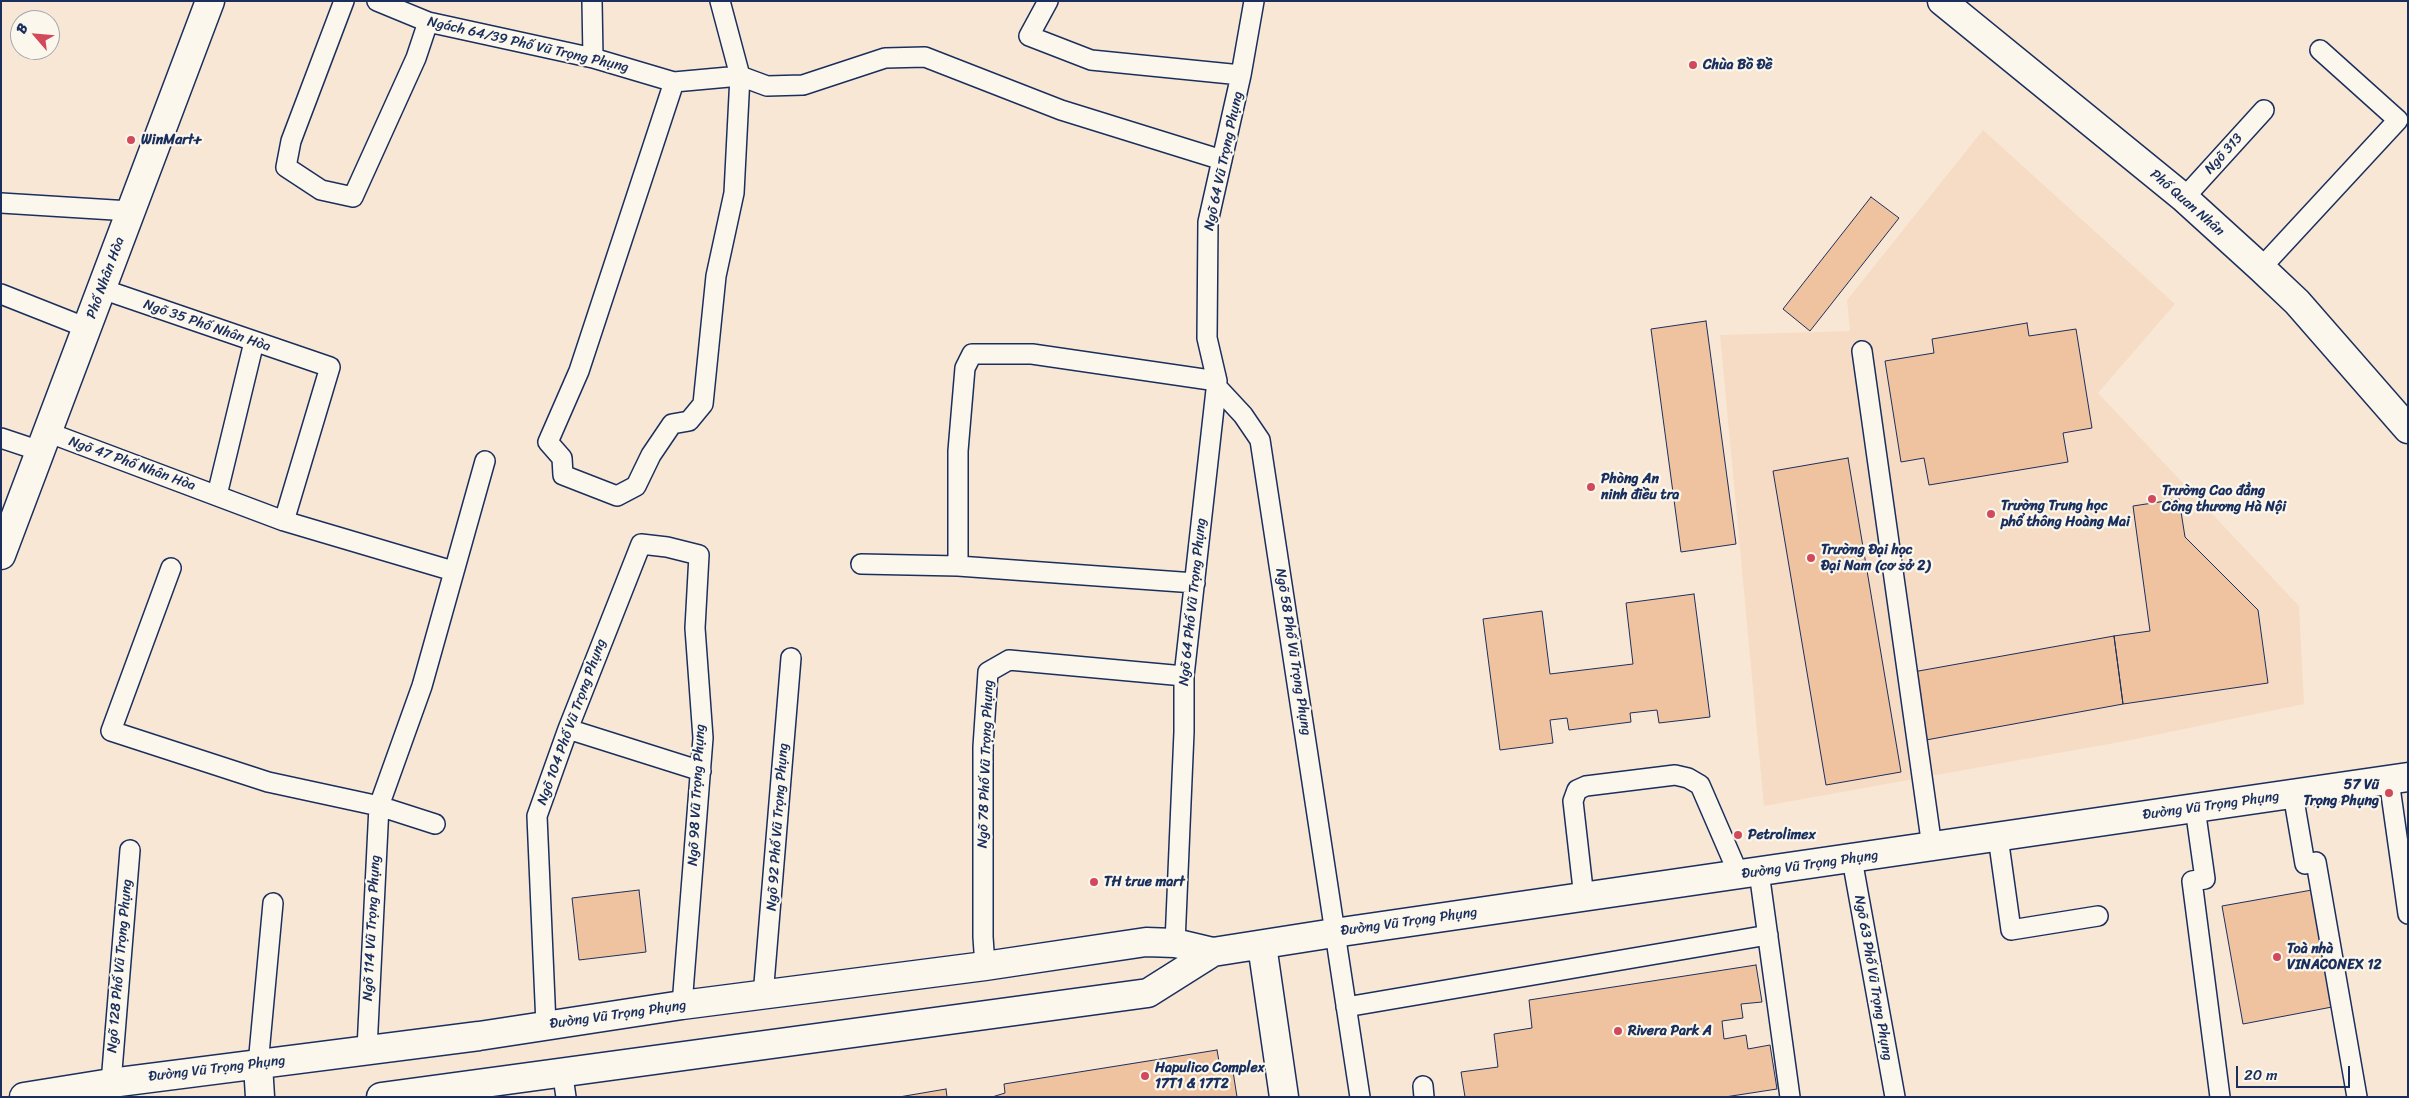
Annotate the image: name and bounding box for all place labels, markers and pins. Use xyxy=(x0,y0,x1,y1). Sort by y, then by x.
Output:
place label: Chùa Bồ Đề xyxy=(1703,57,1772,73)
marker: Chùa Bồ Đề xyxy=(1687,59,1699,71)
place label: WinMart+ xyxy=(141,132,202,148)
marker: WinMart+ xyxy=(125,134,137,146)
place label: Phòng An ninh điều tra xyxy=(1601,471,1679,504)
marker: Phòng An ninh điều tra xyxy=(1585,481,1597,493)
place label: Trường Cao đẳng Công thương Hà Nội xyxy=(2162,483,2286,516)
marker: Trường Cao đẳng Công thương Hà Nội xyxy=(2146,493,2158,505)
place label: Trường Trung học phổ thông Hoàng Mai xyxy=(2001,498,2130,530)
marker: Trường Trung học phổ thông Hoàng Mai xyxy=(1985,508,1997,520)
place label: Trường Đại học Đại Nam (cơ sở 2) xyxy=(1821,542,1930,574)
marker: Trường Đại học Đại Nam (cơ sở 2) xyxy=(1805,552,1817,564)
place label: 57 Vũ Trọng Phụng xyxy=(2303,777,2379,810)
marker: 57 Vũ Trọng Phụng xyxy=(2383,787,2395,799)
place label: Petrolimex xyxy=(1748,827,1816,843)
marker: Petrolimex xyxy=(1732,829,1744,841)
place label: TH true mart xyxy=(1104,874,1185,890)
marker: TH true mart xyxy=(1088,876,1100,888)
place label: Toà nhà VINACONEX 12 xyxy=(2287,941,2382,974)
marker: Toà nhà VINACONEX 12 xyxy=(2271,951,2283,963)
place label: Rivera Park A xyxy=(1628,1023,1712,1039)
marker: Rivera Park A xyxy=(1612,1025,1624,1037)
place label: Hapulico Complex 17T1 & 17T2 xyxy=(1155,1060,1265,1092)
marker: Hapulico Complex 17T1 & 17T2 xyxy=(1139,1070,1151,1082)

